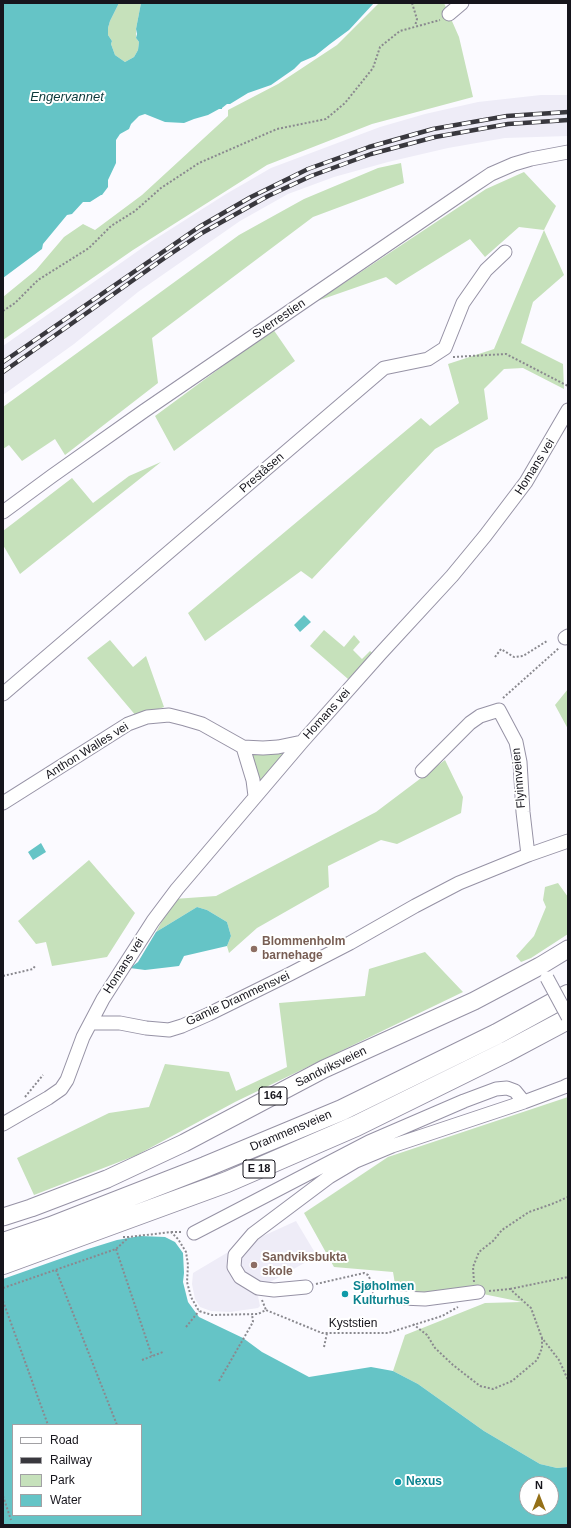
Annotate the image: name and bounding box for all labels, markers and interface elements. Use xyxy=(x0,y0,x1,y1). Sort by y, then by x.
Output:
water label: Engervannet xyxy=(30,89,104,105)
street label: Sverrestien xyxy=(250,296,308,342)
street label: Homans vei xyxy=(512,436,558,498)
street label: Preståsen xyxy=(237,450,287,496)
street label: Homans vei xyxy=(300,686,354,742)
street label: Anthon Walles vei xyxy=(43,720,131,782)
street label: Flyinnveien xyxy=(509,747,529,809)
place label: Blommenholm barnehage xyxy=(262,935,345,963)
street label: Homans vei xyxy=(101,936,147,996)
marker: Blommenholm barnehage xyxy=(249,944,259,954)
street label: Gamle Drammensvei xyxy=(184,969,292,1029)
street label: Sandviksveien xyxy=(293,1044,369,1090)
road number: 164 xyxy=(259,1087,287,1105)
street label: Drammensveien xyxy=(248,1107,334,1155)
road number: E 18 xyxy=(243,1160,275,1178)
place label: Sandviksbukta skole xyxy=(262,1251,347,1279)
marker: Sandviksbukta skole xyxy=(249,1260,259,1270)
place label: Sjøholmen Kulturhus xyxy=(353,1280,414,1308)
marker: Sjøholmen Kulturhus xyxy=(340,1289,350,1299)
street label: Kyststien xyxy=(329,1317,377,1331)
legend xyxy=(12,1424,142,1516)
text: Road xyxy=(50,1433,79,1447)
text: Railway xyxy=(50,1453,92,1467)
text: Park xyxy=(50,1473,75,1487)
place label: Nexus xyxy=(406,1475,442,1489)
north arrow xyxy=(519,1476,559,1516)
marker: Nexus xyxy=(393,1477,403,1487)
text: N xyxy=(535,1479,543,1491)
text: Water xyxy=(50,1493,82,1507)

